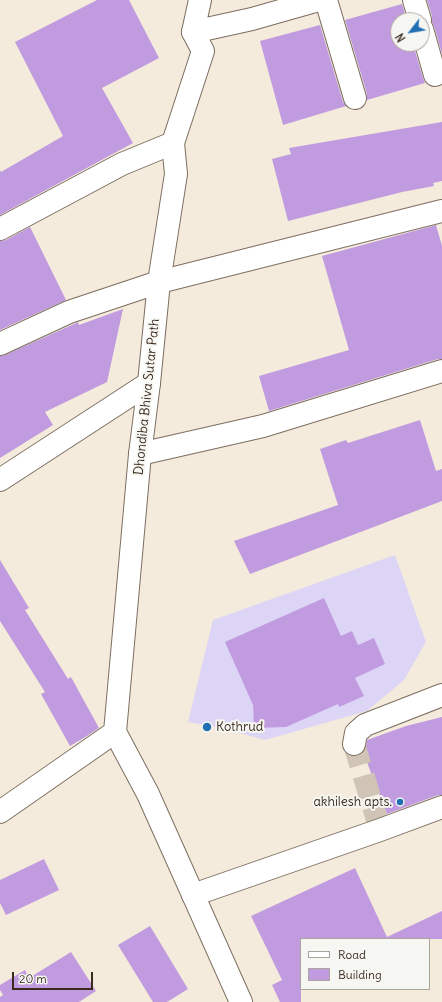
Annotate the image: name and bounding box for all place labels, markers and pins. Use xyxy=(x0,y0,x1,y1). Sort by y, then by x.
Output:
place label: Kothrud xyxy=(216,719,263,735)
marker: Kothrud xyxy=(201,721,213,733)
place label: akhilesh apts. xyxy=(313,794,392,810)
marker: akhilesh apts. xyxy=(395,797,405,807)

